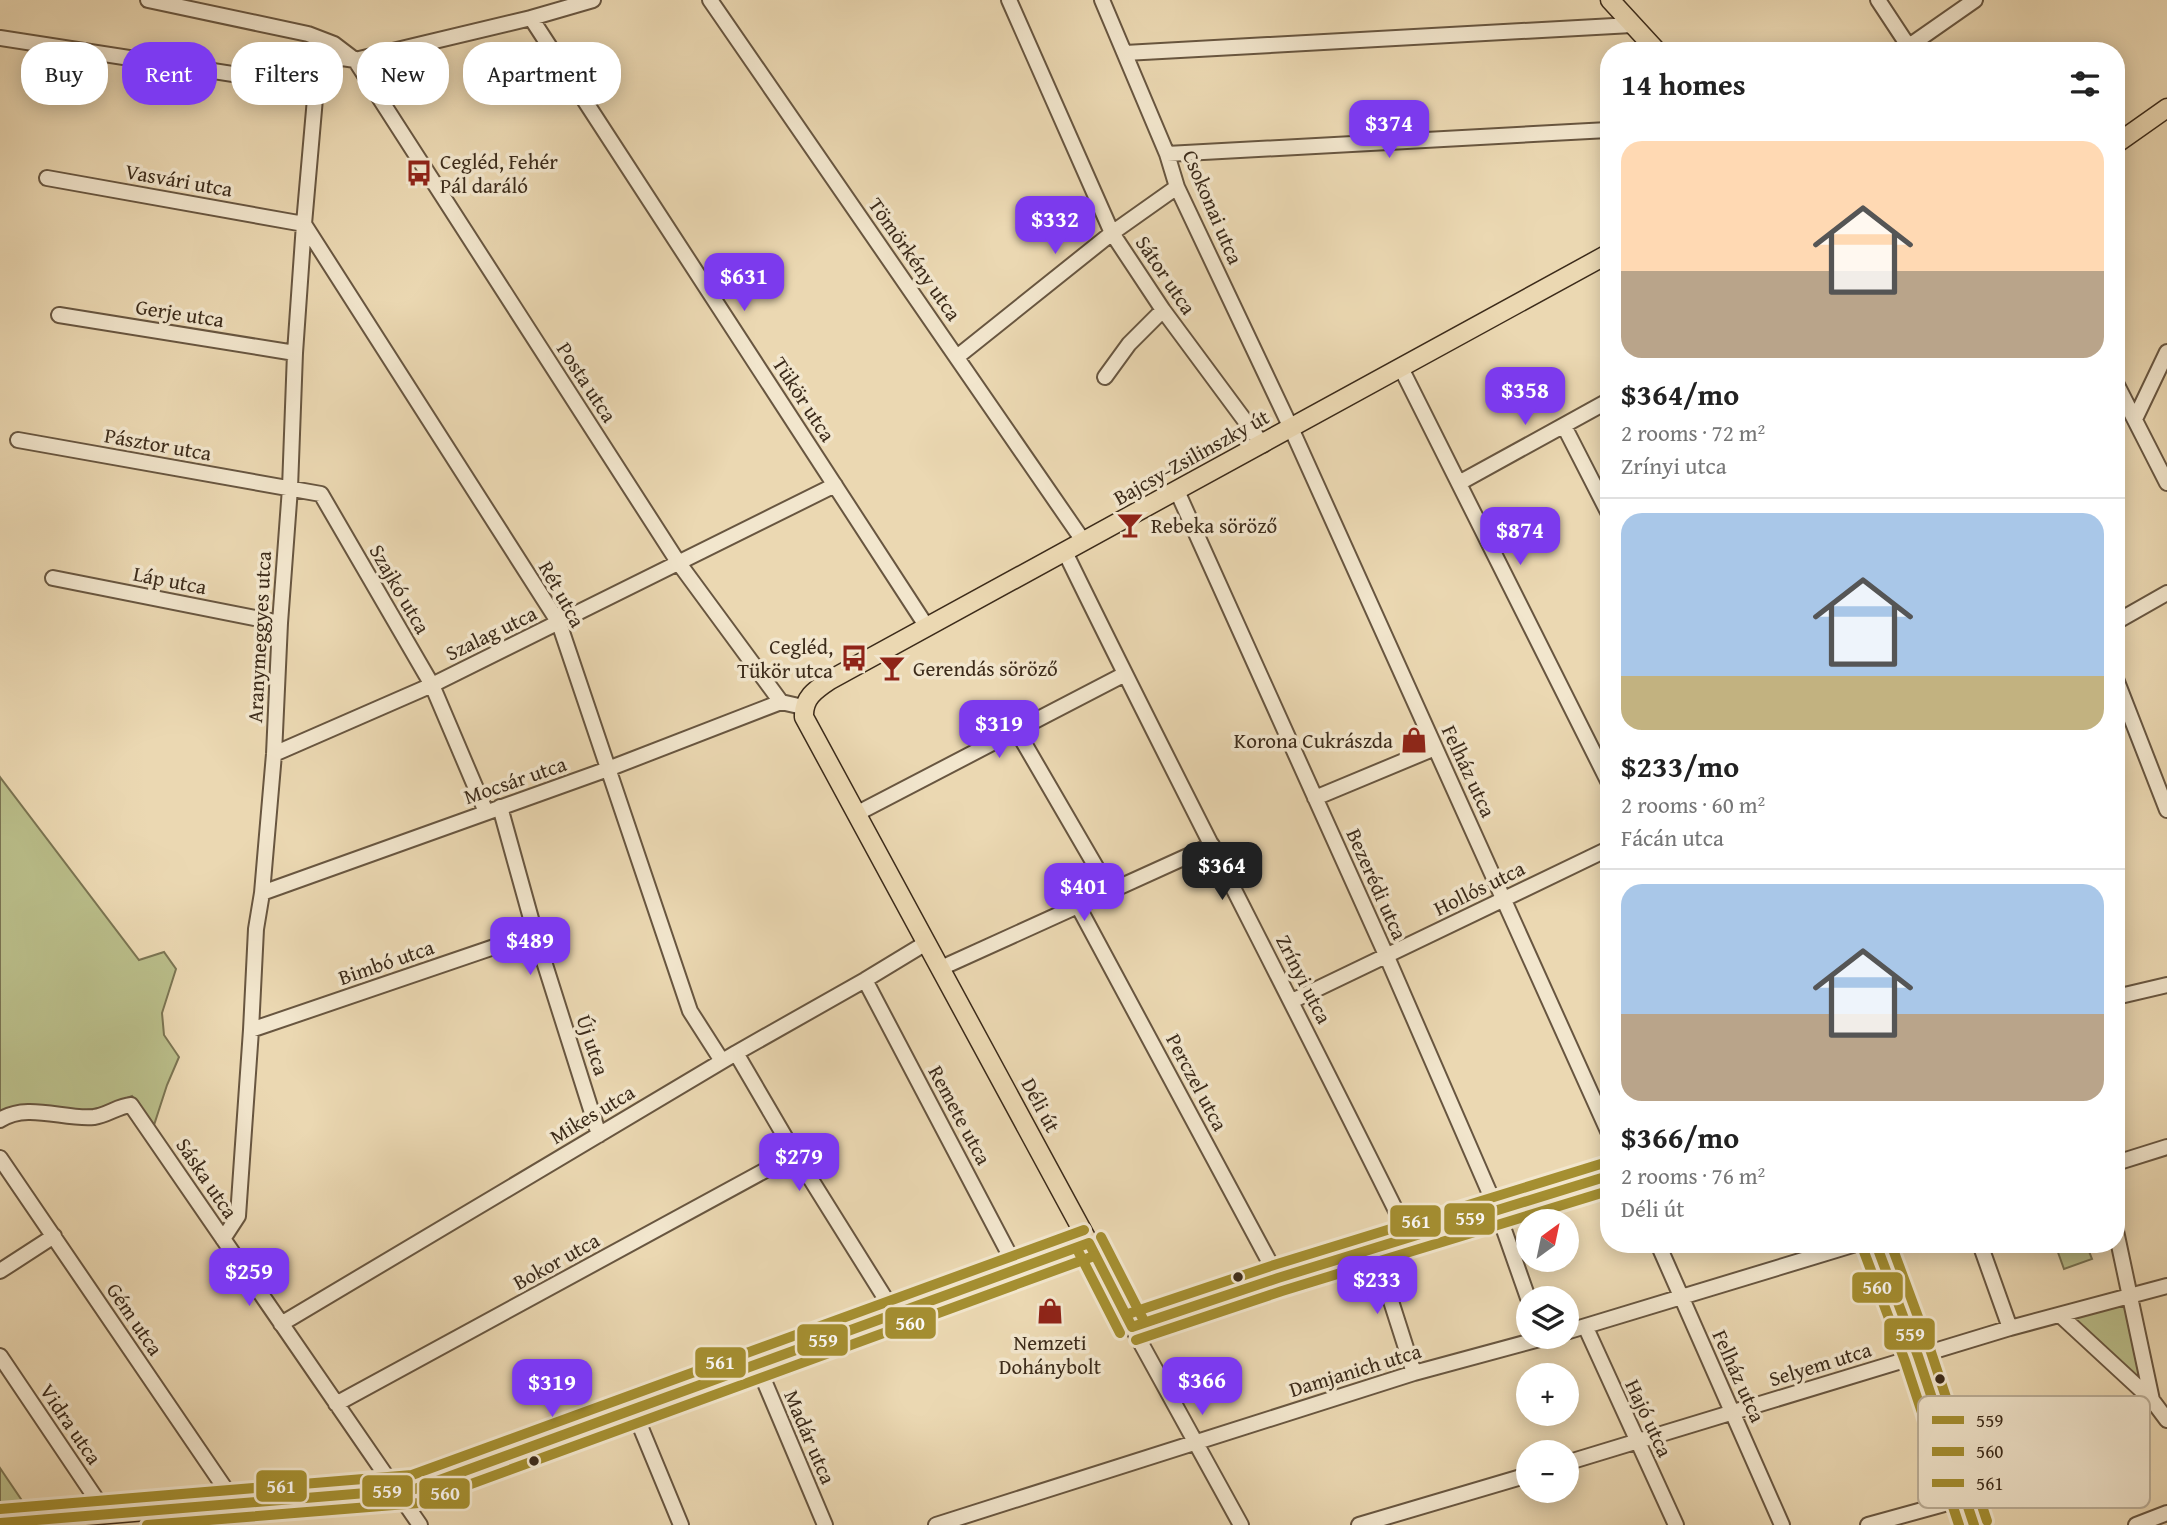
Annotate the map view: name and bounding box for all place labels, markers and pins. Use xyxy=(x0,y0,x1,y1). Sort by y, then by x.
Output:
pin: $374 xyxy=(1348,100,1430,160)
place label: Cegléd, Fehér Pál daráló xyxy=(440,146,558,201)
bus stop icon: Cegléd, Fehér Pál daráló xyxy=(404,158,434,188)
pin: $332 xyxy=(1014,196,1096,256)
pin: $631 xyxy=(703,254,785,313)
pin: $358 xyxy=(1484,368,1566,427)
pin: $874 xyxy=(1479,508,1561,567)
bar icon: Rebeka söröző xyxy=(1115,510,1145,540)
place label: Rebeka söröző xyxy=(1151,510,1277,541)
place label: Cegléd, Tükör utca xyxy=(737,631,833,686)
bus stop icon: Cegléd, Tükör utca xyxy=(839,643,869,673)
bar icon: Gerendás söröző xyxy=(877,653,907,683)
place label: Gerendás söröző xyxy=(913,653,1058,684)
pin: $319 xyxy=(958,700,1040,760)
place label: Korona Cukrászda xyxy=(1234,725,1393,756)
shop icon: Korona Cukrászda xyxy=(1399,725,1429,755)
pin: $364 xyxy=(1181,842,1263,902)
pin: $401 xyxy=(1043,864,1125,923)
pin: $489 xyxy=(489,918,571,977)
pin: $279 xyxy=(758,1134,840,1193)
pin: $259 xyxy=(208,1248,290,1308)
pin: $233 xyxy=(1336,1256,1418,1316)
unlabelled marker xyxy=(1231,1270,1245,1284)
shop icon: Nemzeti Dohánybolt xyxy=(1035,1296,1065,1326)
place label: Nemzeti Dohánybolt xyxy=(999,1327,1102,1382)
pin: $366 xyxy=(1161,1358,1243,1417)
pin: $319 xyxy=(511,1360,593,1419)
unlabelled marker xyxy=(1933,1372,1947,1386)
unlabelled marker xyxy=(527,1454,541,1468)

